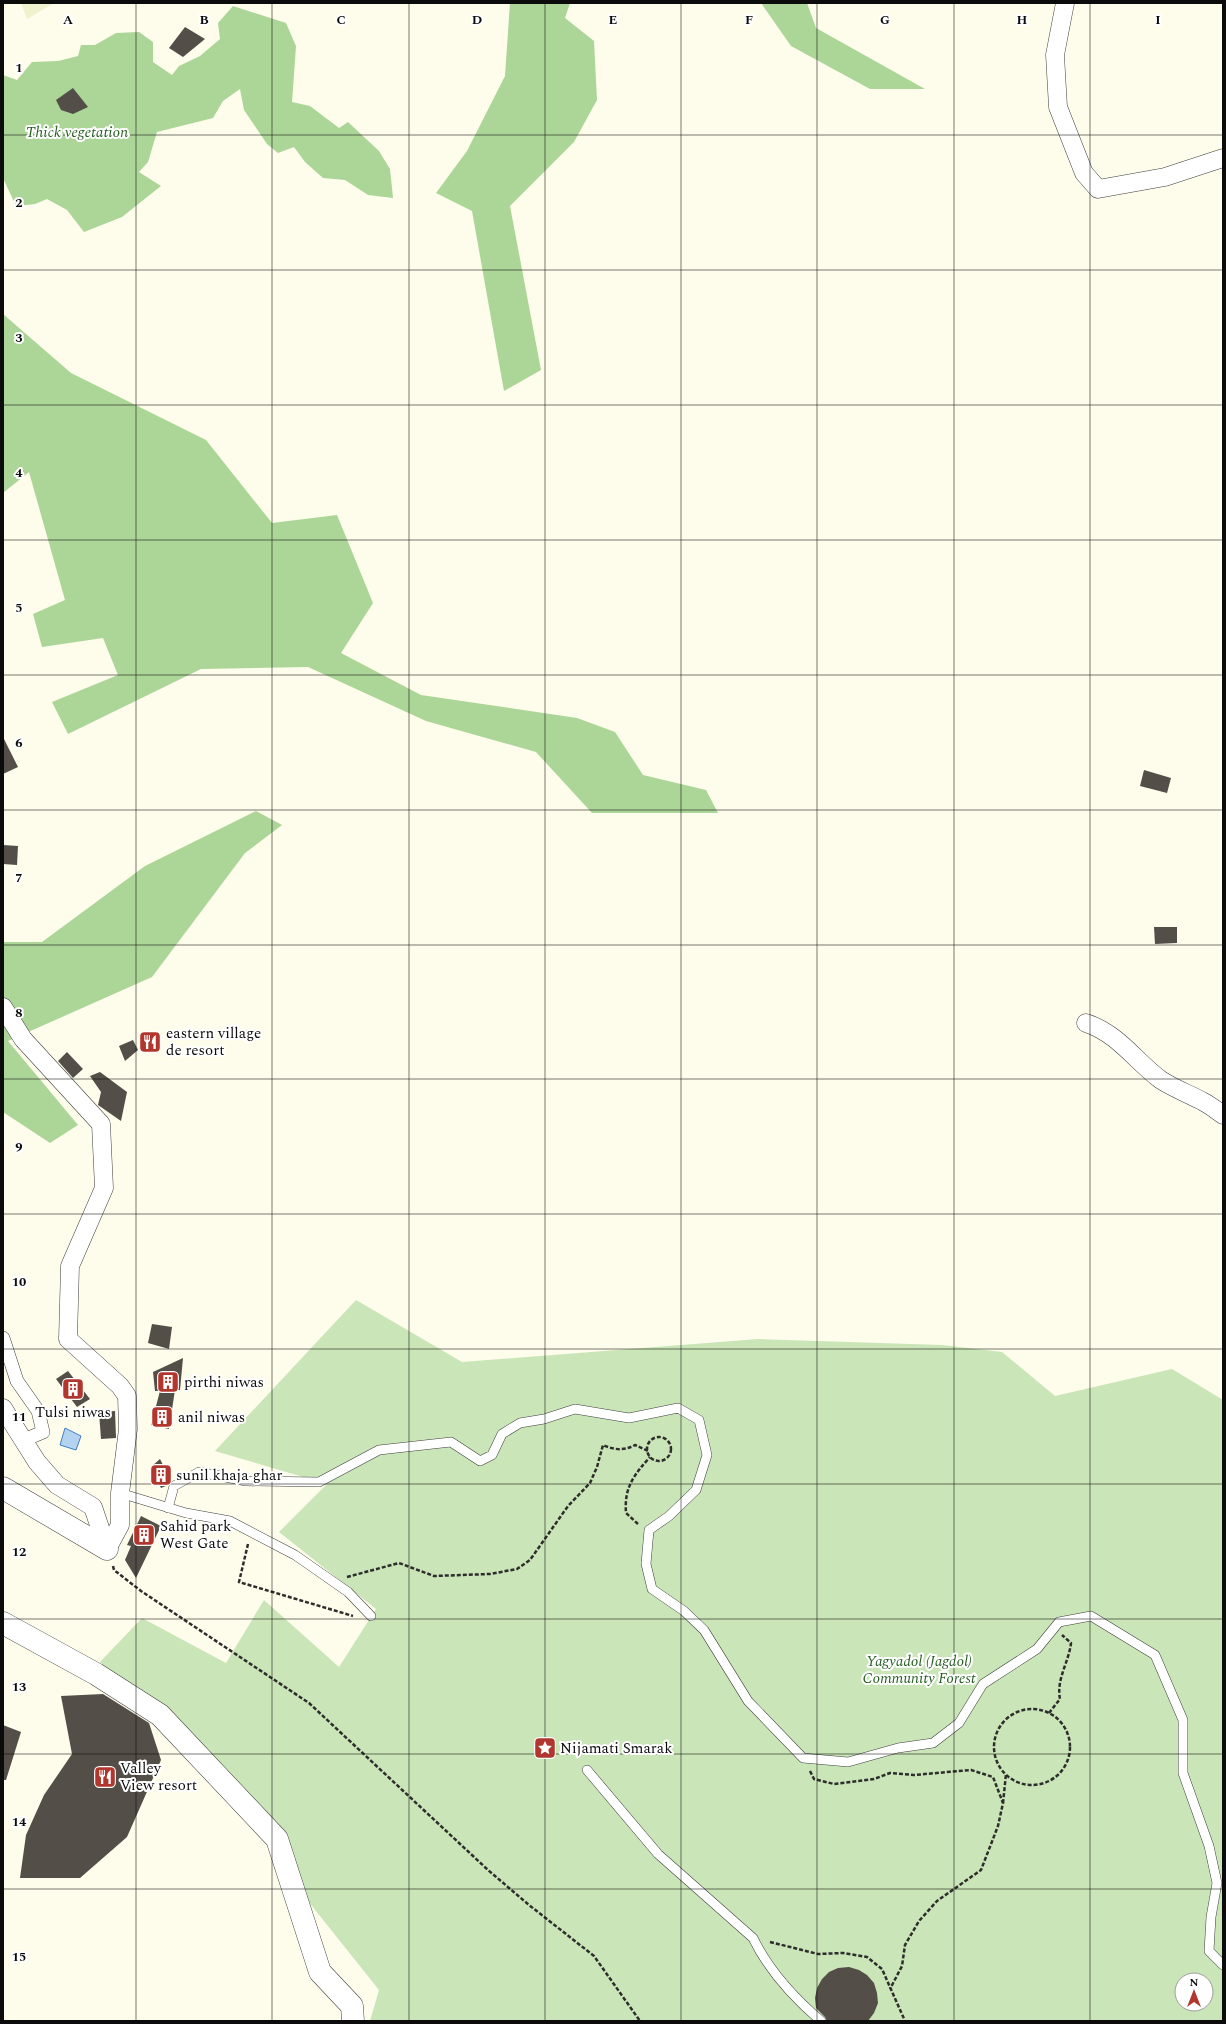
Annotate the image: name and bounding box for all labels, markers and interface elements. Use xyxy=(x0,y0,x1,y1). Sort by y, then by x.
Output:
text: A xyxy=(63,10,73,30)
text: B xyxy=(199,10,209,30)
text: C xyxy=(336,10,346,30)
text: D xyxy=(472,10,482,30)
text: E xyxy=(609,10,618,30)
text: F xyxy=(745,10,753,30)
text: G xyxy=(880,10,890,30)
text: H xyxy=(1017,10,1028,30)
text: I xyxy=(1155,10,1161,30)
text: 1 xyxy=(15,58,23,78)
park label: Thick vegetation xyxy=(26,121,128,144)
text: 2 xyxy=(15,193,23,213)
text: 3 xyxy=(15,328,23,348)
text: 4 xyxy=(15,463,23,483)
text: 5 xyxy=(15,598,23,618)
text: 6 xyxy=(15,733,23,753)
text: 7 xyxy=(15,868,23,888)
text: 8 xyxy=(15,1003,23,1023)
place label: eastern village de resort xyxy=(166,1022,261,1062)
restaurant icon: eastern village de resort xyxy=(137,1029,163,1055)
text: 9 xyxy=(15,1137,23,1157)
text: 10 xyxy=(12,1272,26,1292)
building icon: pirthi niwas xyxy=(155,1369,181,1395)
place label: pirthi niwas xyxy=(184,1371,264,1394)
building icon: Tulsi niwas xyxy=(60,1376,86,1402)
place label: Tulsi niwas xyxy=(35,1401,111,1424)
building icon: anil niwas xyxy=(149,1404,175,1430)
place label: anil niwas xyxy=(178,1406,245,1429)
text: 11 xyxy=(12,1407,26,1427)
building icon: sunil khaja ghar xyxy=(148,1462,174,1488)
place label: sunil khaja ghar xyxy=(176,1464,282,1487)
place label: Sahid park West Gate xyxy=(160,1515,231,1555)
building icon: Sahid park West Gate xyxy=(131,1522,157,1548)
text: 12 xyxy=(12,1542,26,1562)
park label: Yagyadol (Jagdol) Community Forest xyxy=(863,1650,976,1690)
text: 13 xyxy=(12,1677,26,1697)
place icon: Nijamati Smarak xyxy=(532,1735,558,1761)
place label: Nijamati Smarak xyxy=(560,1737,673,1760)
place label: Valley View resort xyxy=(120,1757,197,1797)
restaurant icon: Valley View resort xyxy=(92,1764,118,1790)
text: 14 xyxy=(12,1812,27,1832)
text: 15 xyxy=(12,1947,26,1967)
north arrow xyxy=(1174,1972,1214,2012)
text: N xyxy=(1190,1974,1199,1991)

